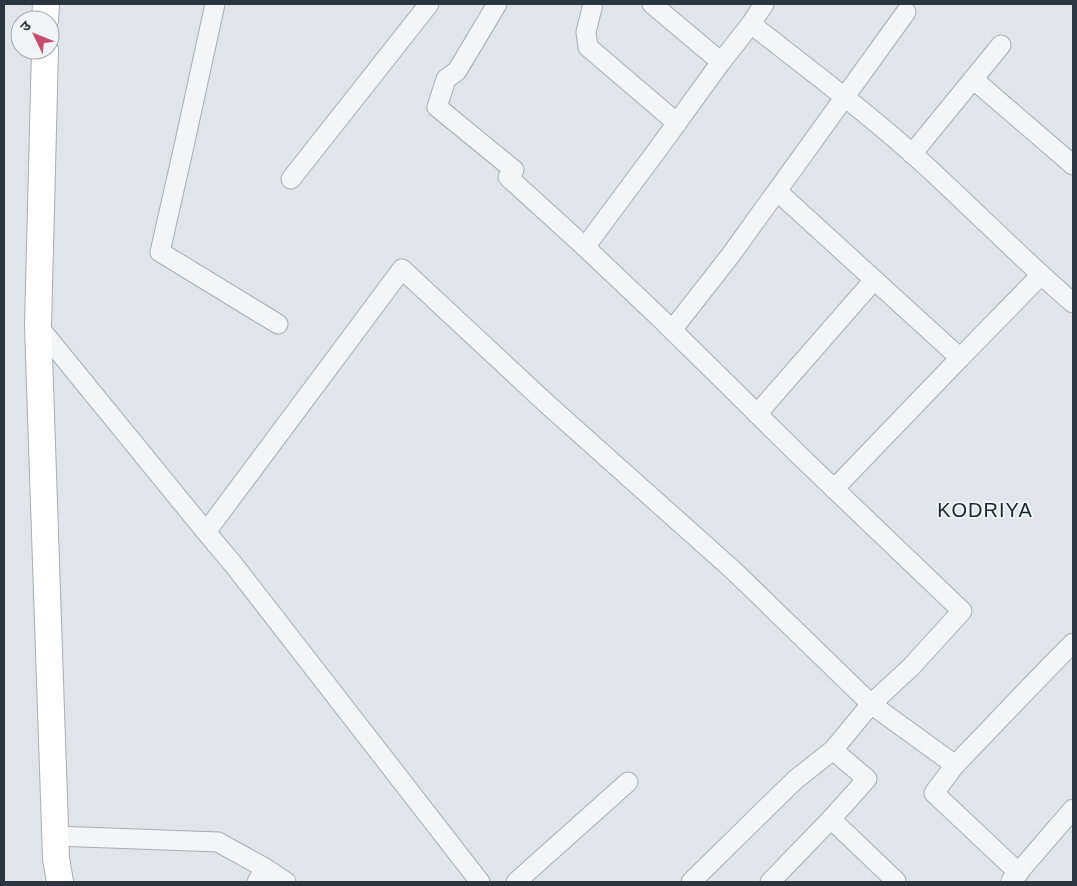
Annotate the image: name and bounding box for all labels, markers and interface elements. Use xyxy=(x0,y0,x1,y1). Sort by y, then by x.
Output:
north arrow xyxy=(10,10,60,60)
text: उ xyxy=(17,17,35,35)
district label: KODRIYA xyxy=(937,499,1033,521)

